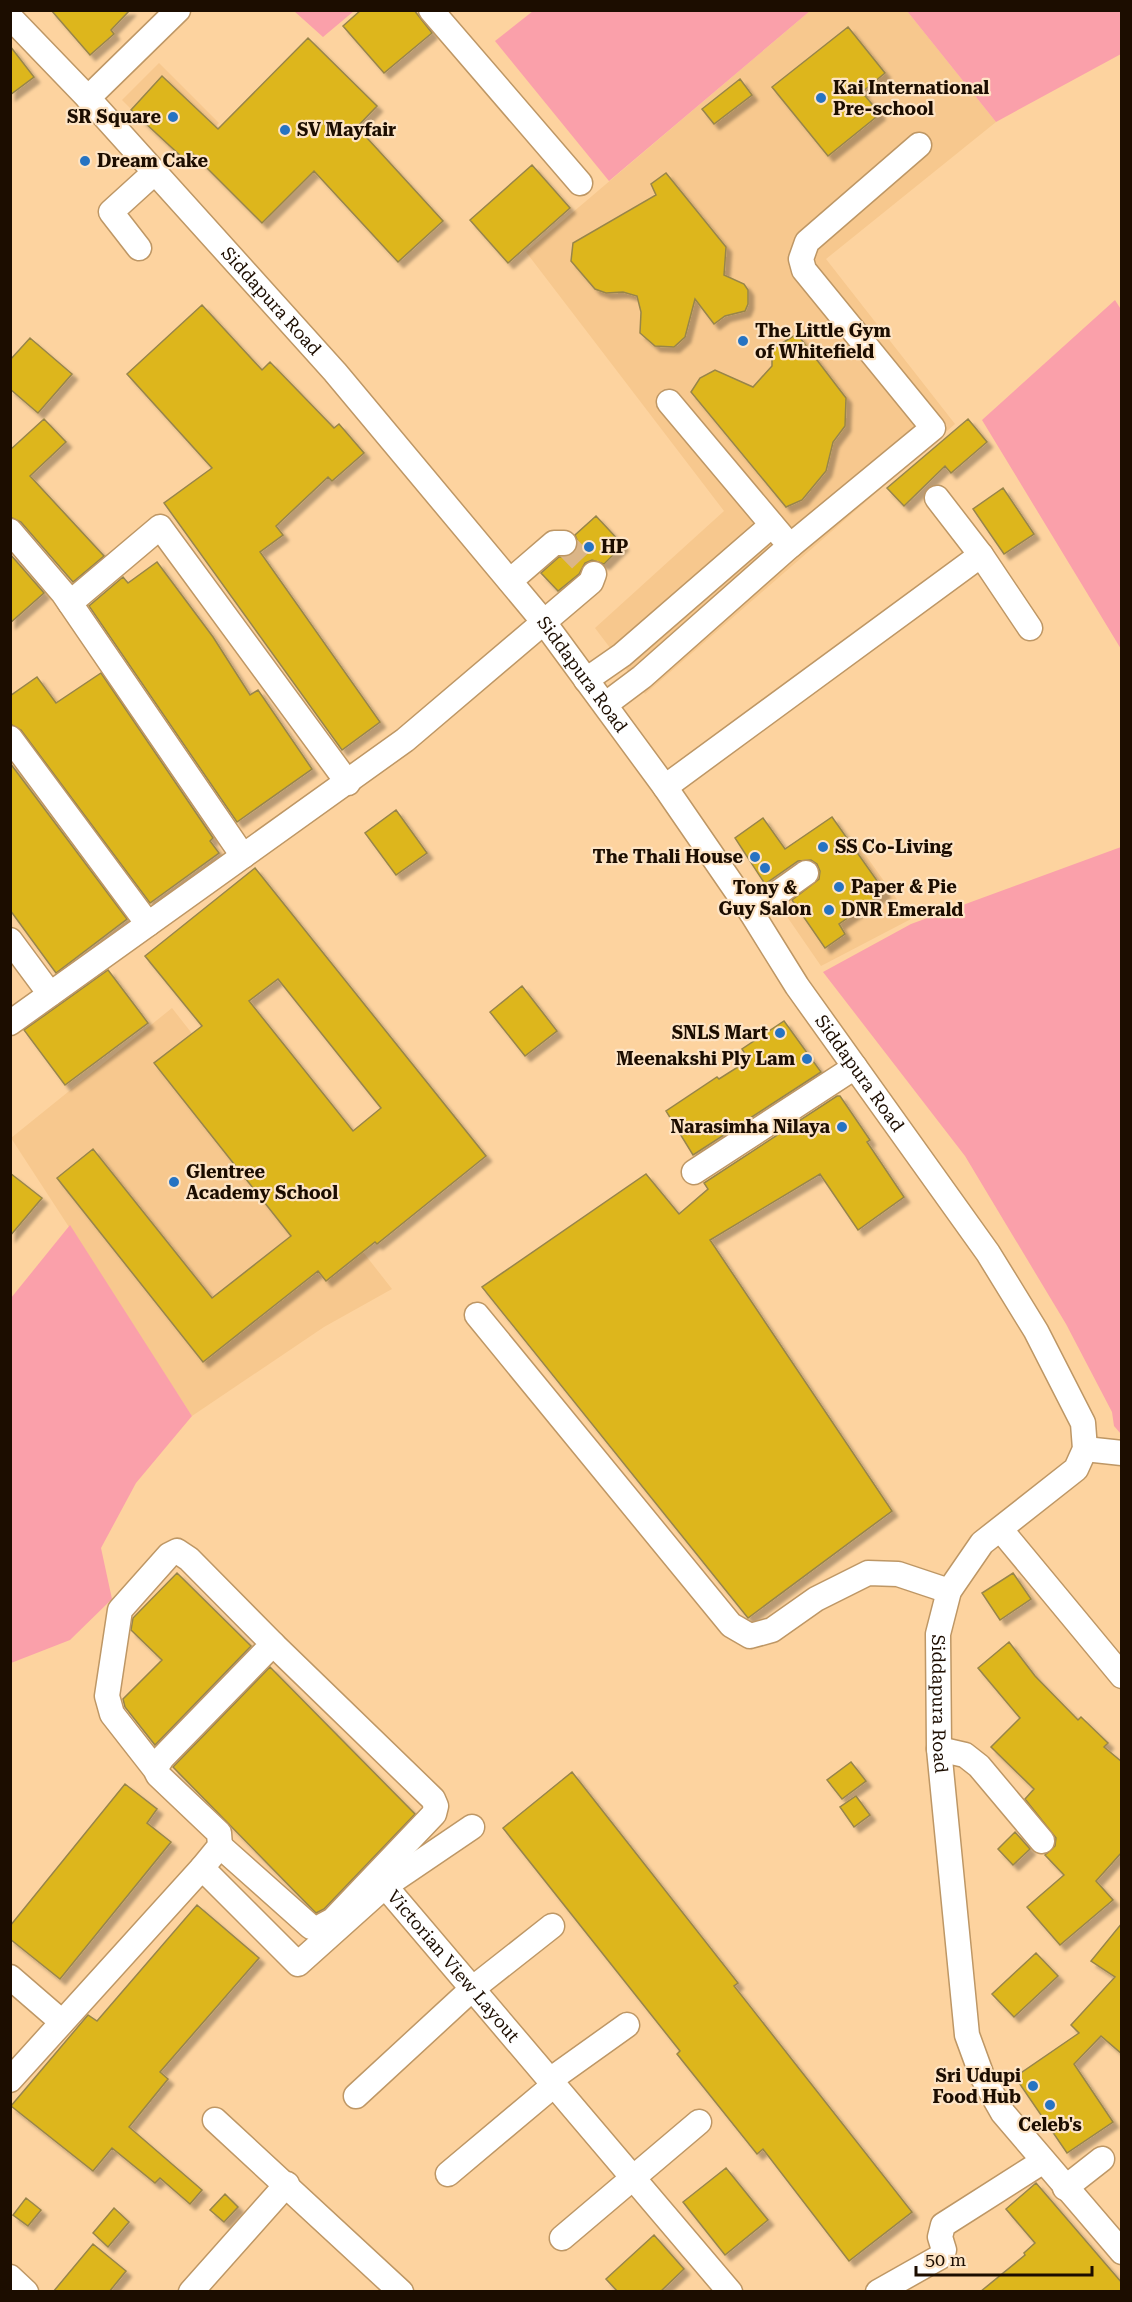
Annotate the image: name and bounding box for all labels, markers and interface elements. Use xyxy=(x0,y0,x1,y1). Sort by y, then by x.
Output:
place label: Kai International Pre-school xyxy=(833,77,989,119)
marker: Kai International Pre-school xyxy=(814,91,828,105)
place label: SR Square xyxy=(67,106,161,127)
marker: SR Square xyxy=(166,110,180,124)
place label: SV Mayfair xyxy=(297,119,396,140)
marker: SV Mayfair xyxy=(278,123,292,137)
place label: Dream Cake xyxy=(97,150,208,171)
marker: Dream Cake xyxy=(78,154,92,168)
street label: Siddapura Road xyxy=(217,242,326,360)
place label: The Little Gym of Whitefield xyxy=(755,320,891,362)
marker: The Little Gym of Whitefield xyxy=(736,334,750,348)
place label: HP xyxy=(601,536,629,557)
marker: HP xyxy=(582,540,596,554)
street label: Siddapura Road xyxy=(533,612,632,736)
place label: SS Co-Living xyxy=(835,836,953,857)
marker: SS Co-Living xyxy=(816,840,830,854)
place label: The Thali House xyxy=(593,846,743,867)
marker: The Thali House xyxy=(748,850,762,864)
marker: Tony & Guy Salon xyxy=(758,861,772,875)
place label: Paper & Pie xyxy=(851,876,957,897)
place label: Tony & Guy Salon xyxy=(719,877,812,919)
marker: Paper & Pie xyxy=(832,880,846,894)
place label: DNR Emerald xyxy=(841,899,963,920)
marker: DNR Emerald xyxy=(822,903,836,917)
street label: Siddapura Road xyxy=(811,1011,909,1136)
place label: SNLS Mart xyxy=(672,1022,768,1043)
marker: SNLS Mart xyxy=(773,1026,787,1040)
place label: Meenakshi Ply Lam xyxy=(616,1048,796,1069)
marker: Meenakshi Ply Lam xyxy=(800,1052,814,1066)
place label: Narasimha Nilaya xyxy=(671,1116,830,1137)
marker: Narasimha Nilaya xyxy=(835,1120,849,1134)
place label: Glentree Academy School xyxy=(186,1161,338,1203)
marker: Glentree Academy School xyxy=(167,1175,181,1189)
street label: Siddapura Road xyxy=(928,1634,952,1775)
street label: Victorian View Layout xyxy=(383,1886,524,2046)
place label: Sri Udupi Food Hub xyxy=(932,2065,1021,2107)
marker: Sri Udupi Food Hub xyxy=(1026,2079,1040,2093)
marker: Celeb's xyxy=(1043,2098,1057,2112)
place label: Celeb's xyxy=(1018,2114,1082,2135)
scale bar xyxy=(916,2239,1092,2277)
text: 50 m xyxy=(925,2249,966,2270)

